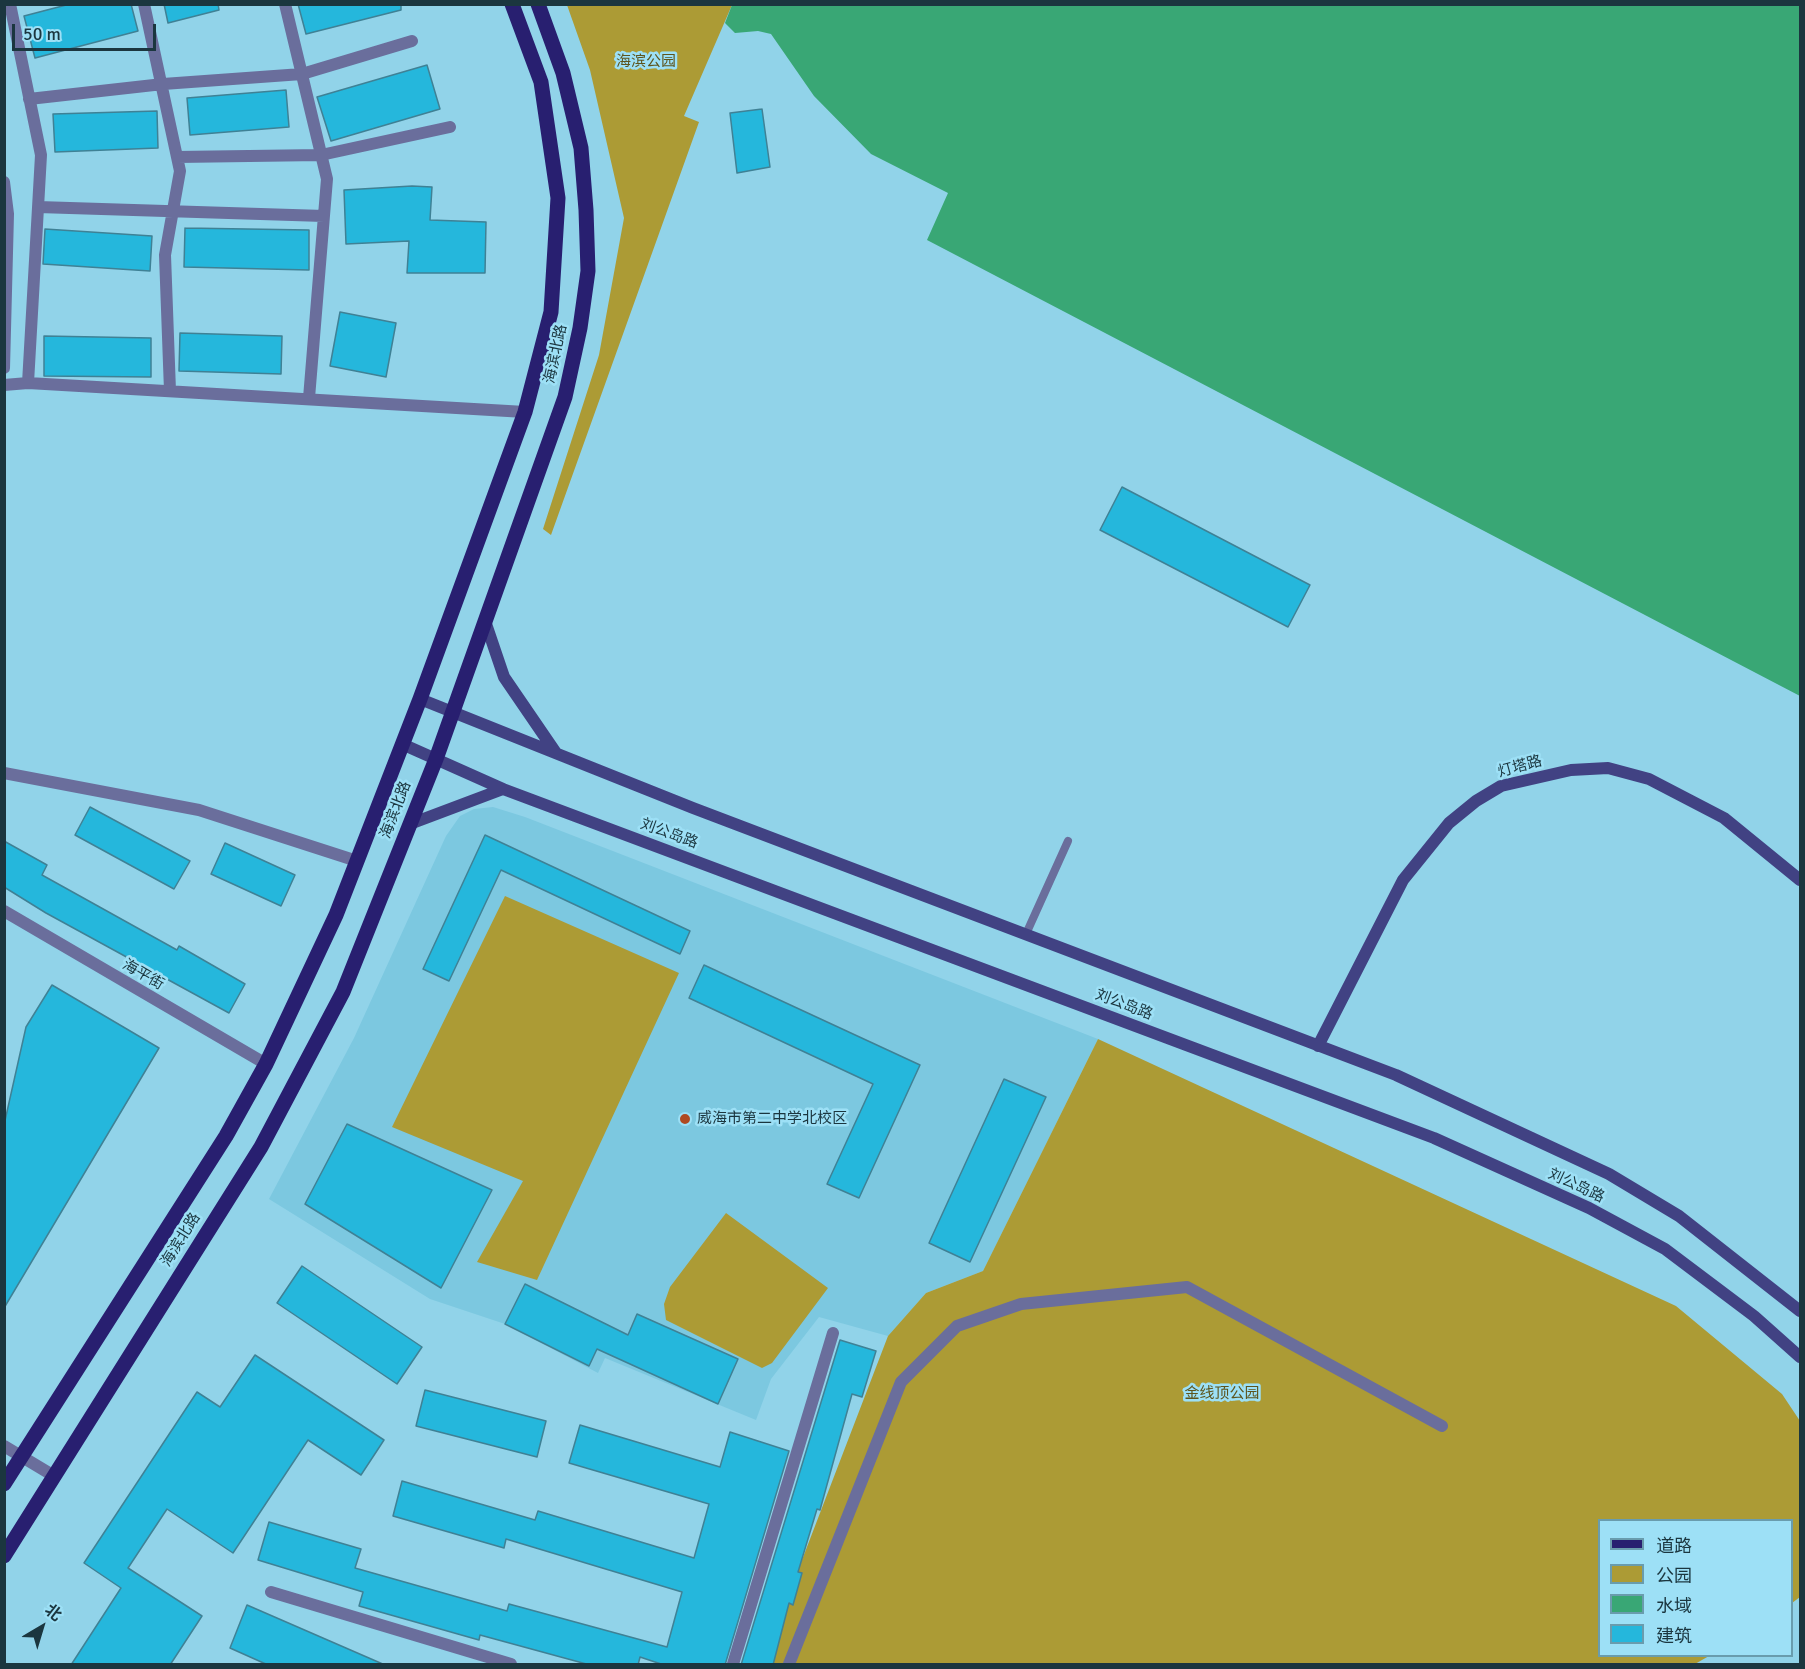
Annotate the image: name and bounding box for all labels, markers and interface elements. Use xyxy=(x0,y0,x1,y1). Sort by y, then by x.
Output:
scale bar xyxy=(15,12,159,50)
text: 50 m xyxy=(23,23,61,45)
park label: 海滨公园 xyxy=(616,53,676,71)
street label: 海滨北路 xyxy=(541,323,571,385)
street label: 灯塔路 xyxy=(1496,752,1544,782)
street label: 海滨北路 xyxy=(377,779,415,841)
street label: 刘公岛路 xyxy=(638,815,700,853)
street label: 海平街 xyxy=(119,956,167,994)
street label: 刘公岛路 xyxy=(1093,986,1155,1024)
place label: 威海市第二中学北校区 xyxy=(697,1110,847,1128)
marker: 威海市第二中学北校区 xyxy=(678,1112,692,1126)
street label: 刘公岛路 xyxy=(1545,1165,1607,1207)
street label: 海滨北路 xyxy=(157,1210,205,1270)
park label: 金线顶公园 xyxy=(1185,1385,1259,1403)
legend xyxy=(1598,1519,1793,1657)
text: 道路 xyxy=(1656,1535,1692,1557)
text: 公园 xyxy=(1656,1565,1692,1587)
text: 水域 xyxy=(1656,1595,1692,1617)
north arrow xyxy=(12,1597,72,1657)
text: 北 xyxy=(41,1600,66,1626)
text: 建筑 xyxy=(1656,1625,1692,1647)

